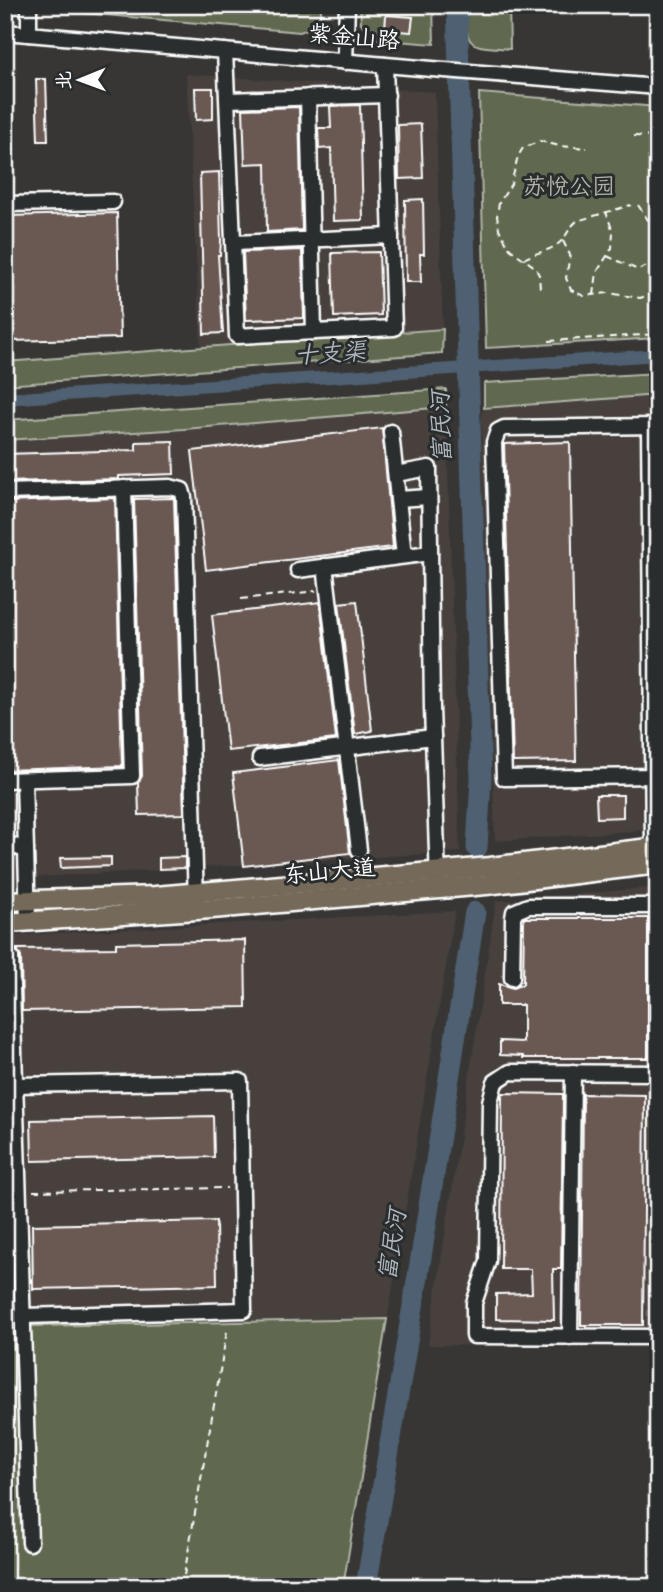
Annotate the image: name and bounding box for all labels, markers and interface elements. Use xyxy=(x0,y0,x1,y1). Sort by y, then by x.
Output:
street label: 紫金山路 xyxy=(307,20,401,60)
north arrow xyxy=(46,46,116,116)
text: 北 xyxy=(53,70,80,90)
park label: 苏悦公园 xyxy=(523,173,615,206)
water label: 十支渠 xyxy=(293,336,369,375)
water label: 富民河 xyxy=(426,386,462,464)
street label: 东山大道 xyxy=(283,854,377,894)
water label: 富民河 xyxy=(373,1203,418,1283)

